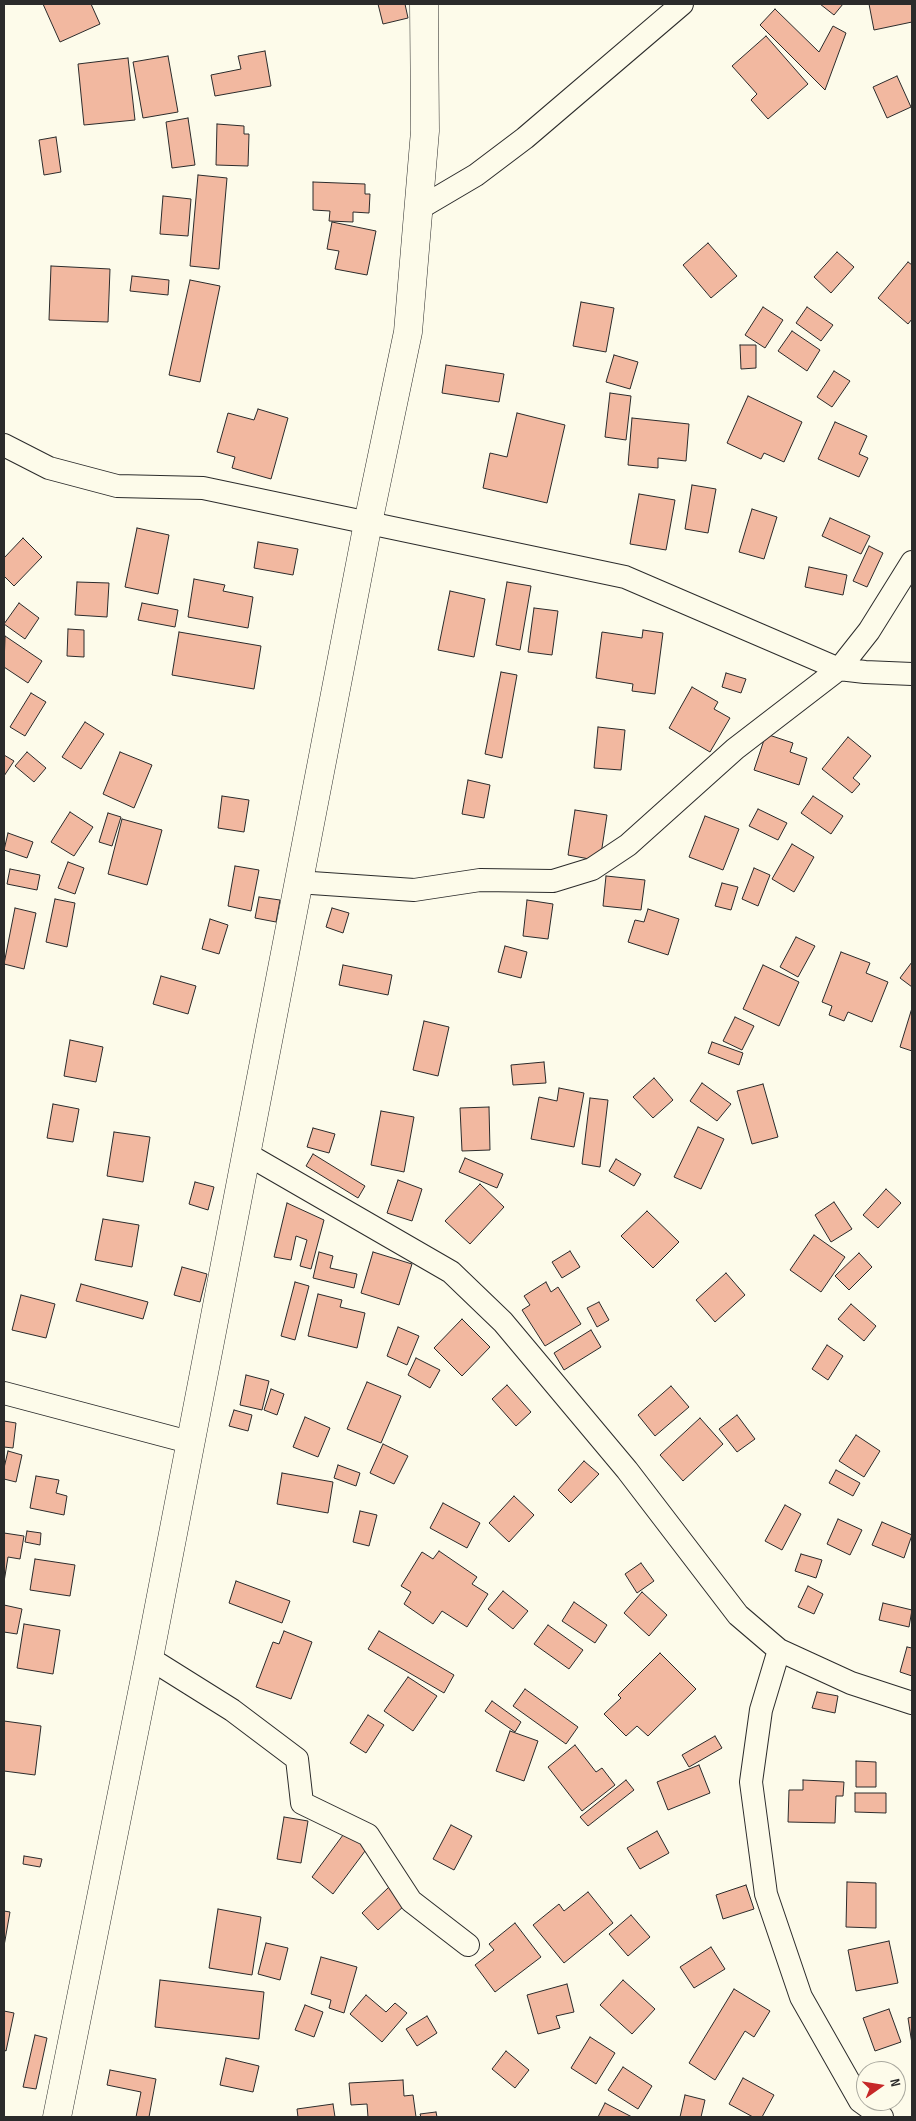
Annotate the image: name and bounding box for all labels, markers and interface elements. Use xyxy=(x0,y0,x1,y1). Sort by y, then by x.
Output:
north arrow xyxy=(856,2061,906,2111)
text: N xyxy=(886,2077,904,2088)

